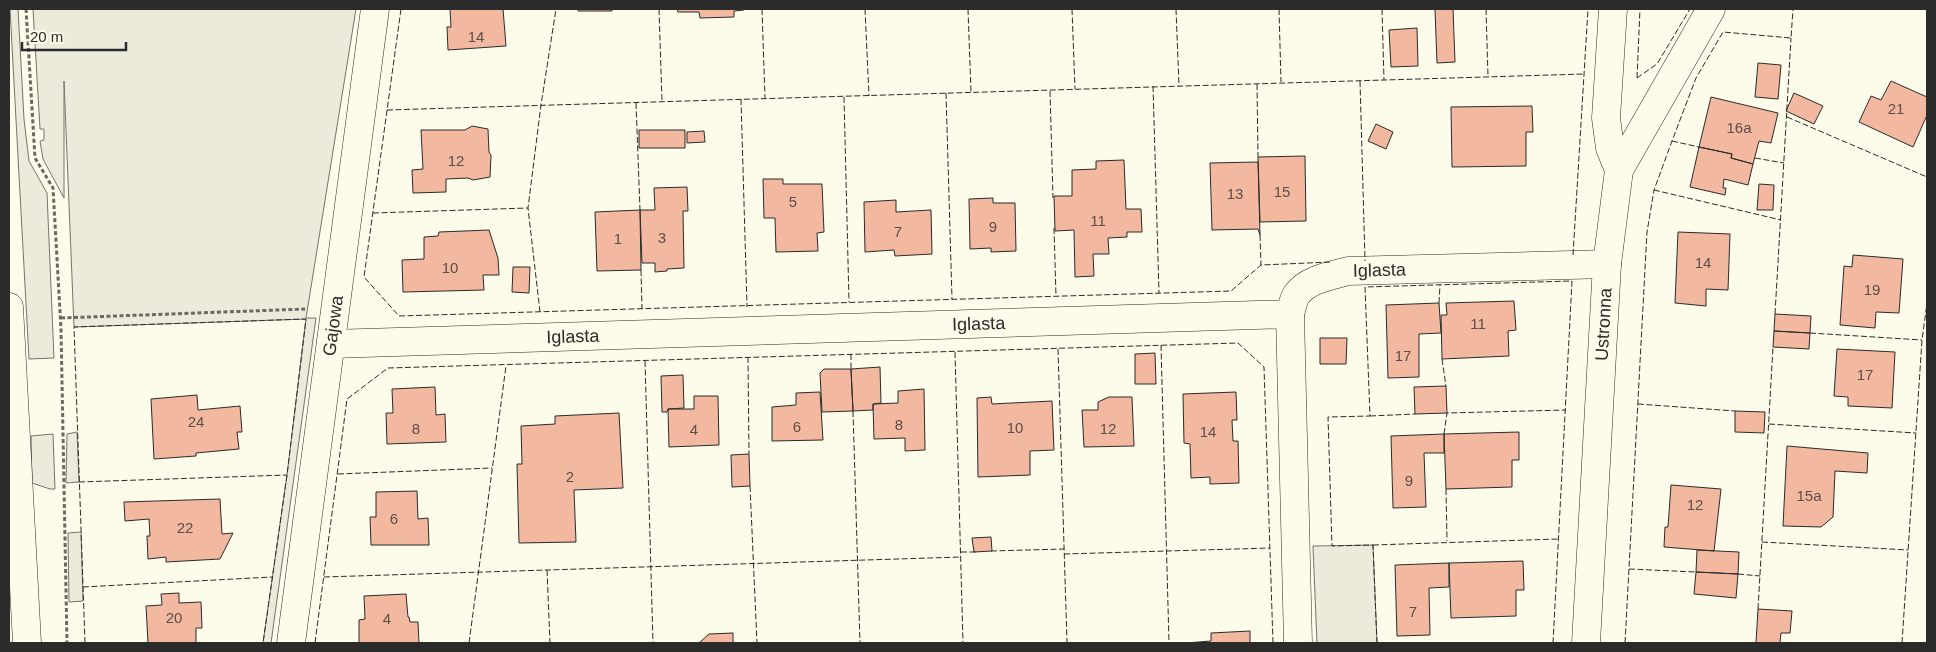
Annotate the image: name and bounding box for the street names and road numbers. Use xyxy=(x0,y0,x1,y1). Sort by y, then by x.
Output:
street label: Iglasta xyxy=(1352,259,1407,281)
street label: Ustronna xyxy=(1592,286,1616,362)
street label: Gajowa xyxy=(319,293,347,357)
street label: Iglasta xyxy=(952,313,1007,335)
street label: Iglasta xyxy=(546,326,601,347)

